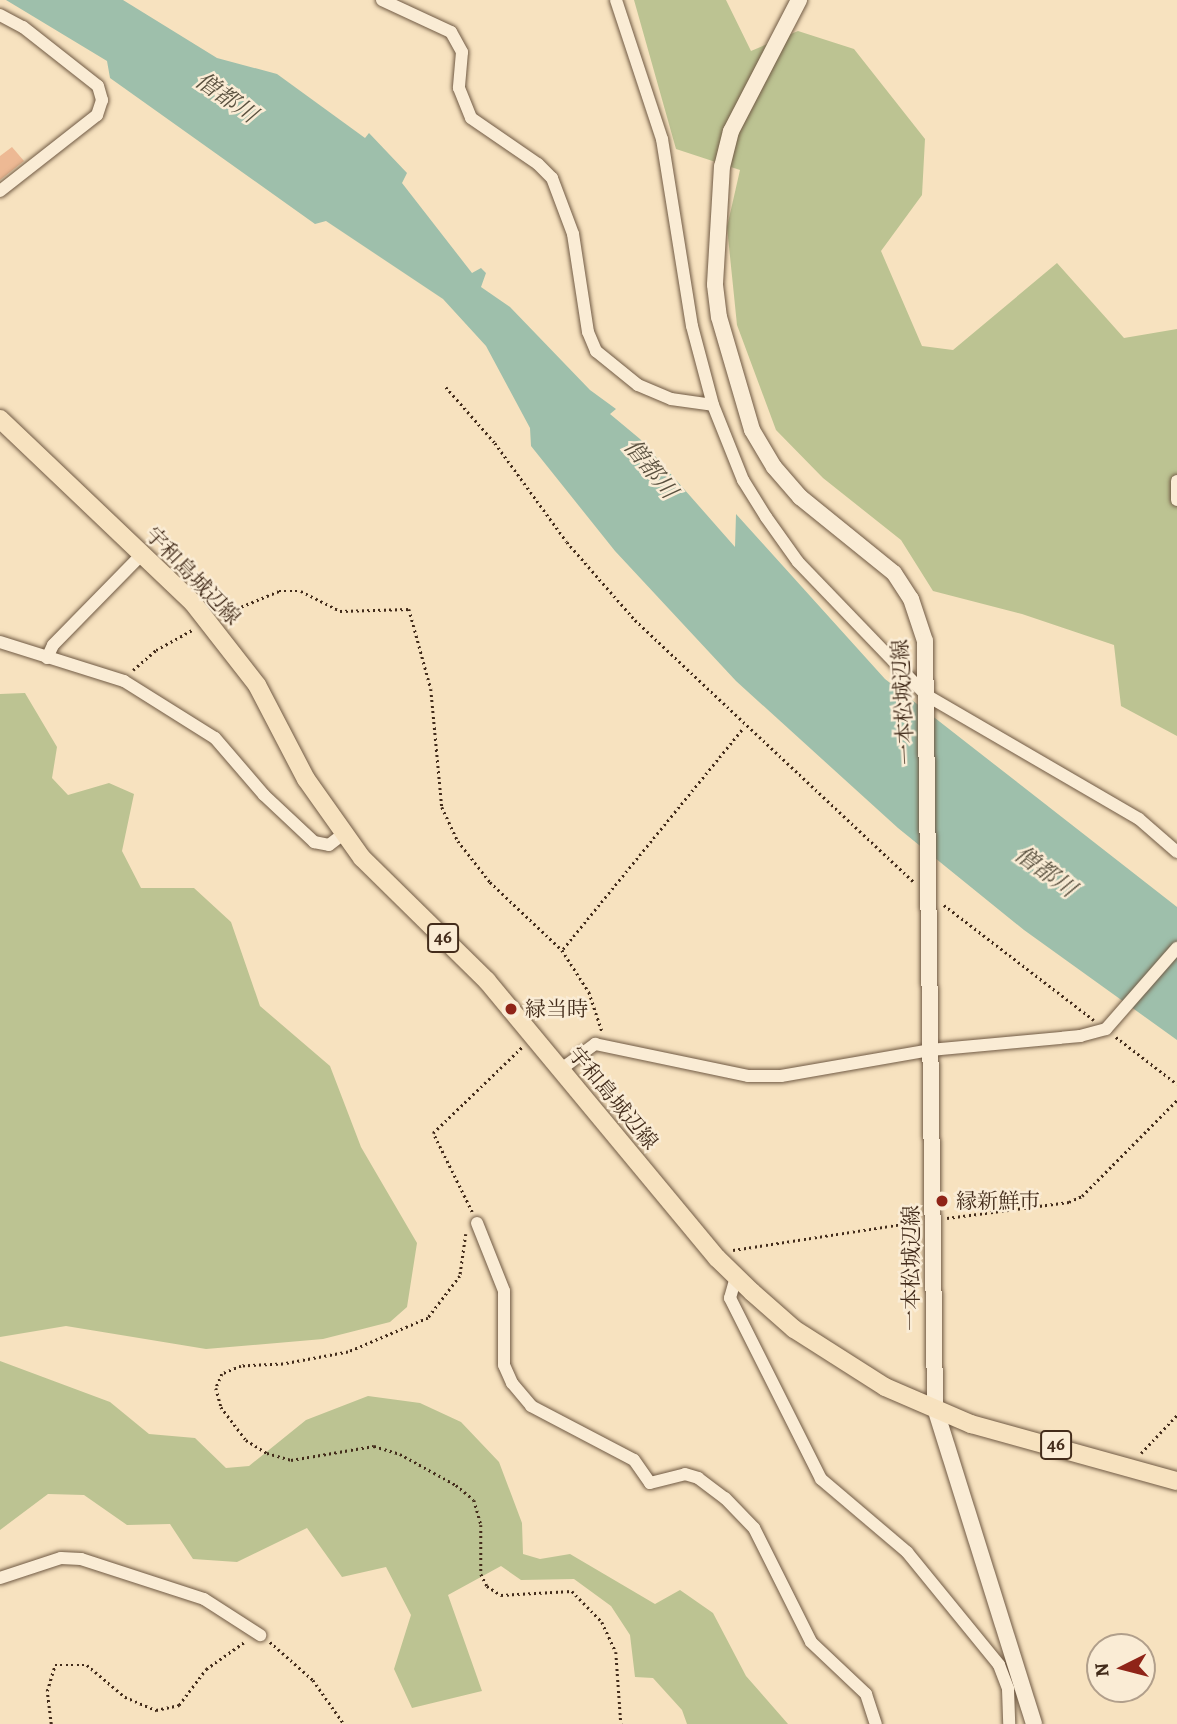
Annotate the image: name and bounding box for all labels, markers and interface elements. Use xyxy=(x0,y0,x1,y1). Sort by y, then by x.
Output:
water label: 僧都川 xyxy=(190,67,262,129)
water label: 僧都川 xyxy=(618,434,682,504)
street label: 宇和島城辺線 xyxy=(140,522,246,630)
street label: 一本松城辺線 xyxy=(887,638,919,766)
water label: 僧都川 xyxy=(1009,841,1081,903)
road number: 46 xyxy=(426,922,460,954)
place label: 緑当時 xyxy=(525,996,588,1022)
marker: 緑当時 xyxy=(503,1001,519,1017)
street label: 宇和島城辺線 xyxy=(563,1042,663,1154)
place label: 縁新鮮市 xyxy=(956,1188,1040,1214)
marker: 縁新鮮市 xyxy=(934,1193,950,1209)
street label: 一本松城辺線 xyxy=(898,1205,924,1331)
road number: 46 xyxy=(1038,1429,1074,1460)
north arrow xyxy=(1086,1633,1156,1703)
text: N xyxy=(1088,1662,1116,1678)

